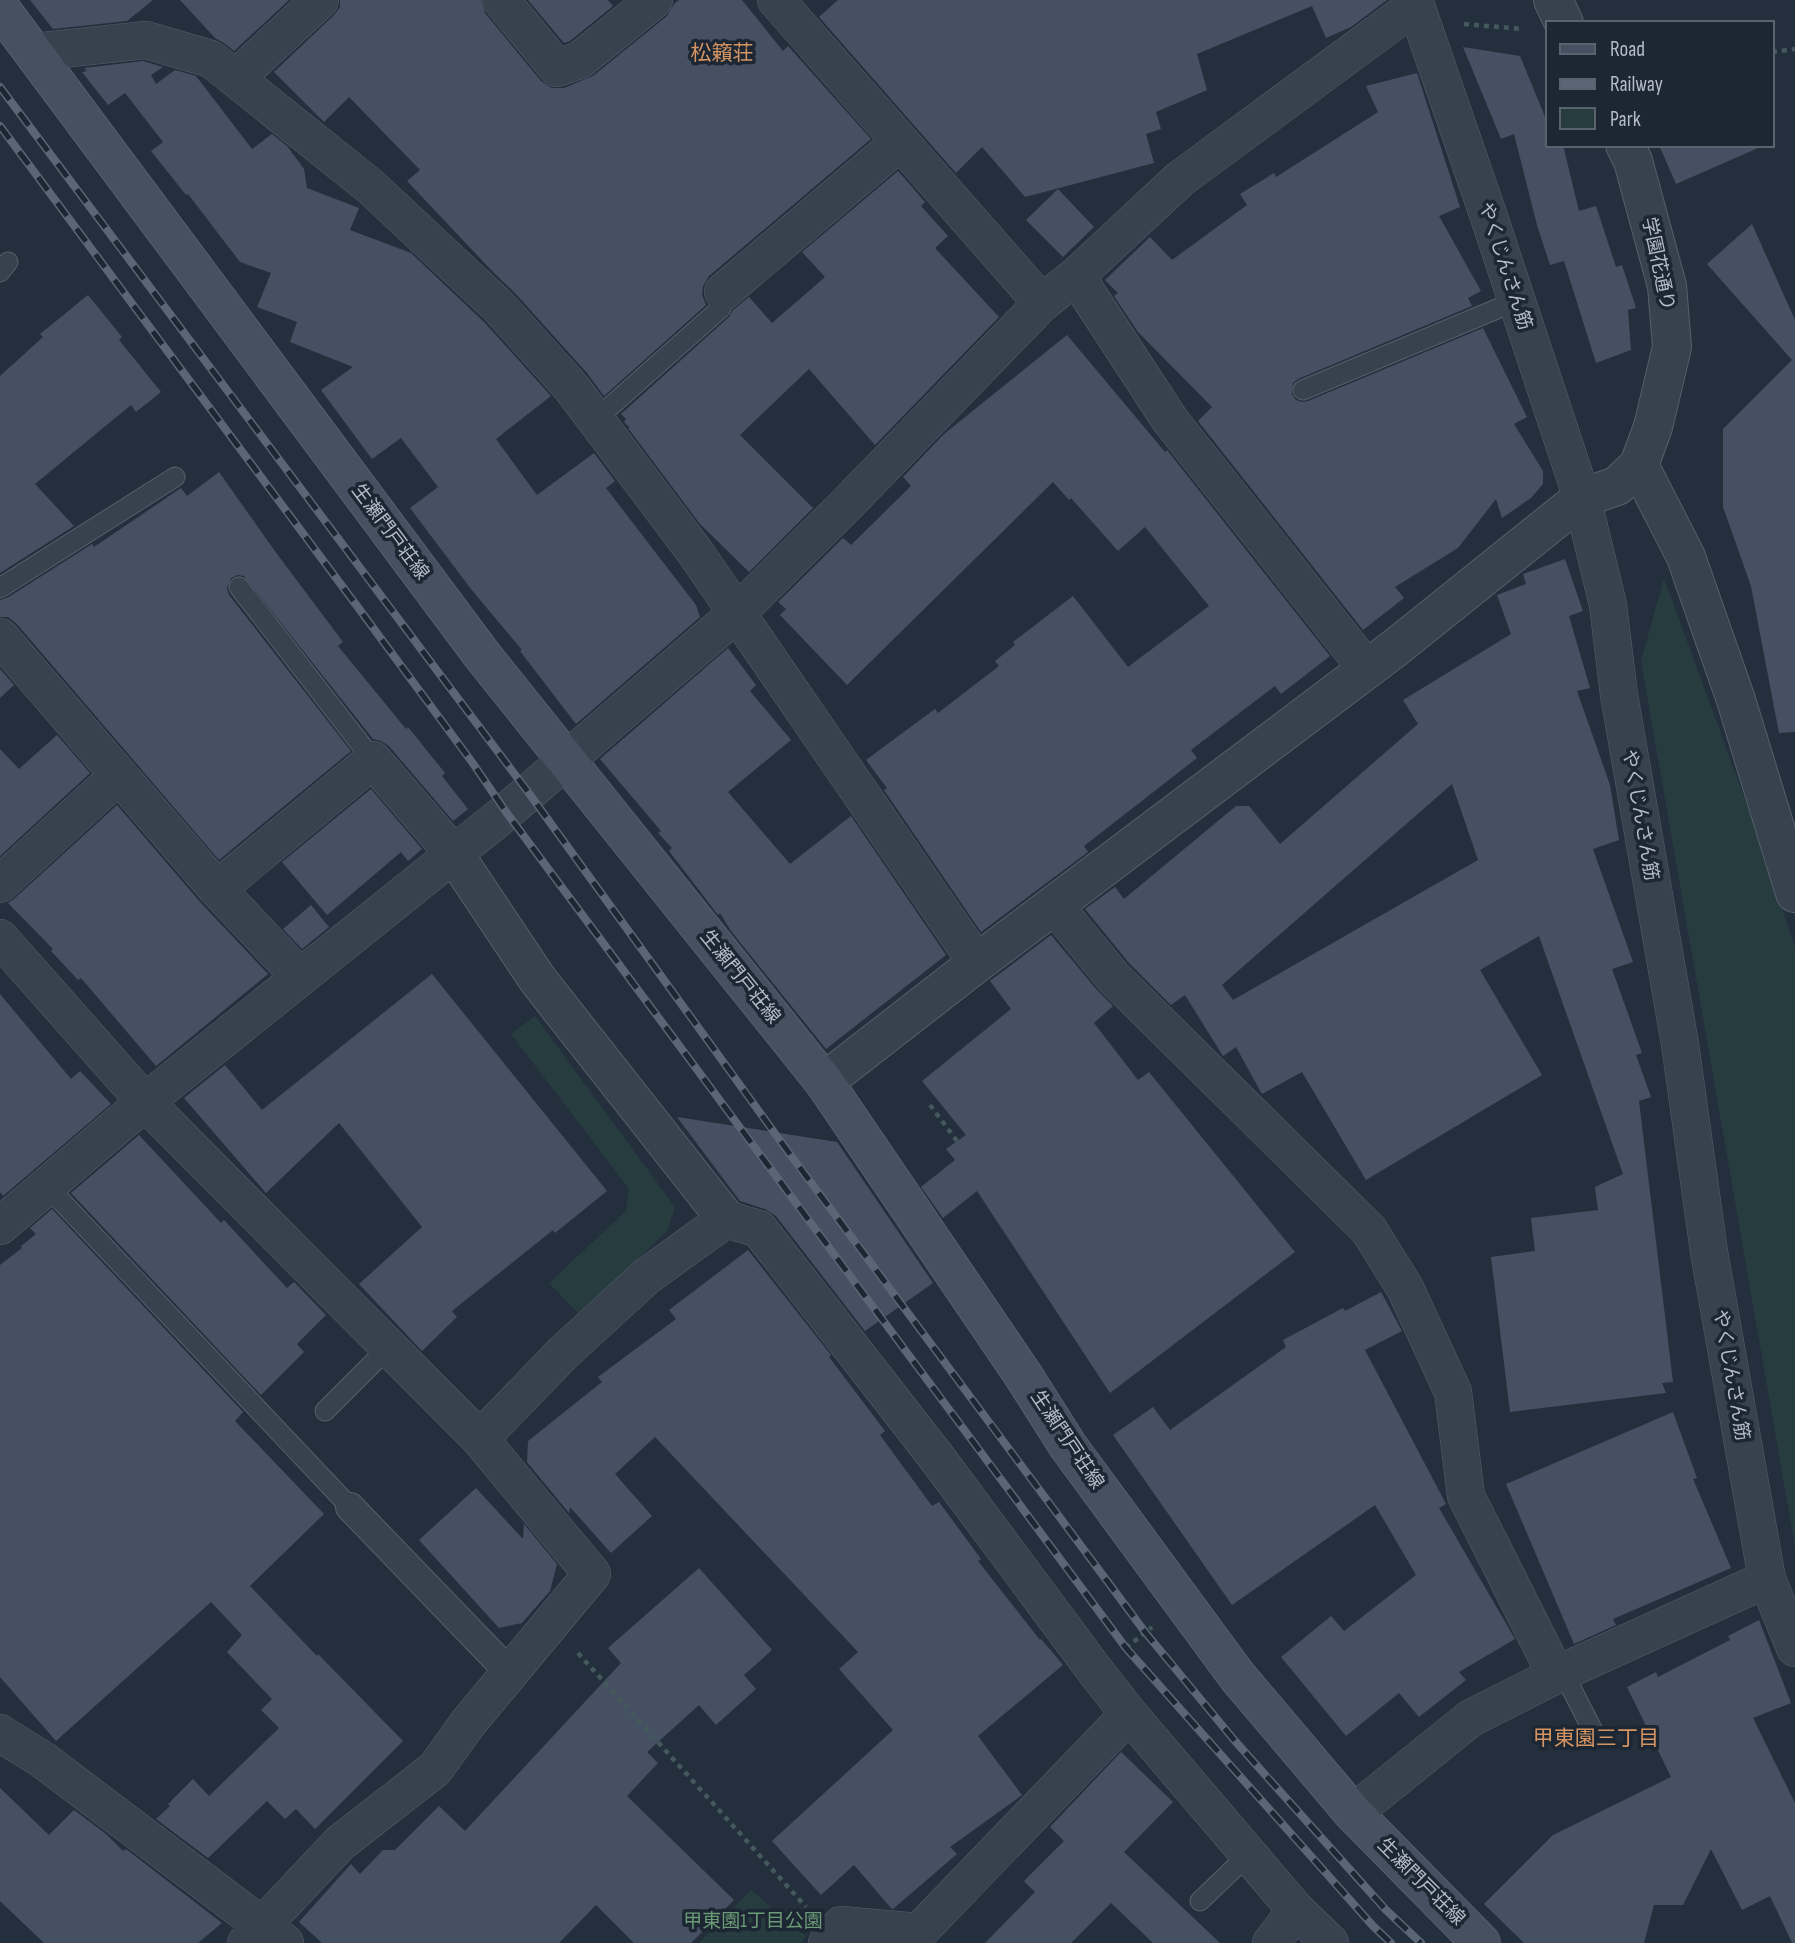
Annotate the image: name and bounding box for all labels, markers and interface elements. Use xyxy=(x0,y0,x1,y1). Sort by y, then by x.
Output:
legend xyxy=(1546,21,1774,147)
text: Road xyxy=(1610,37,1645,62)
district label: 松籟荘 xyxy=(691,41,754,66)
text: Railway xyxy=(1610,72,1663,97)
text: Park xyxy=(1610,107,1641,132)
street label: やくじんさん筋 xyxy=(1474,199,1536,333)
street label: 学園花通り xyxy=(1637,215,1679,313)
street label: 生瀬門戸荘線 xyxy=(347,480,433,584)
street label: やくじんさん筋 xyxy=(1617,748,1663,882)
street label: 生瀬門戸荘線 xyxy=(695,925,785,1029)
street label: やくじんさん筋 xyxy=(1708,1308,1754,1442)
street label: 生瀬門戸荘線 xyxy=(1026,1386,1108,1494)
district label: 甲東園三丁目 xyxy=(1533,1726,1659,1751)
street label: 生瀬門戸荘線 xyxy=(1373,1834,1469,1930)
park label: 甲東園1丁目公園 xyxy=(683,1910,823,1933)

